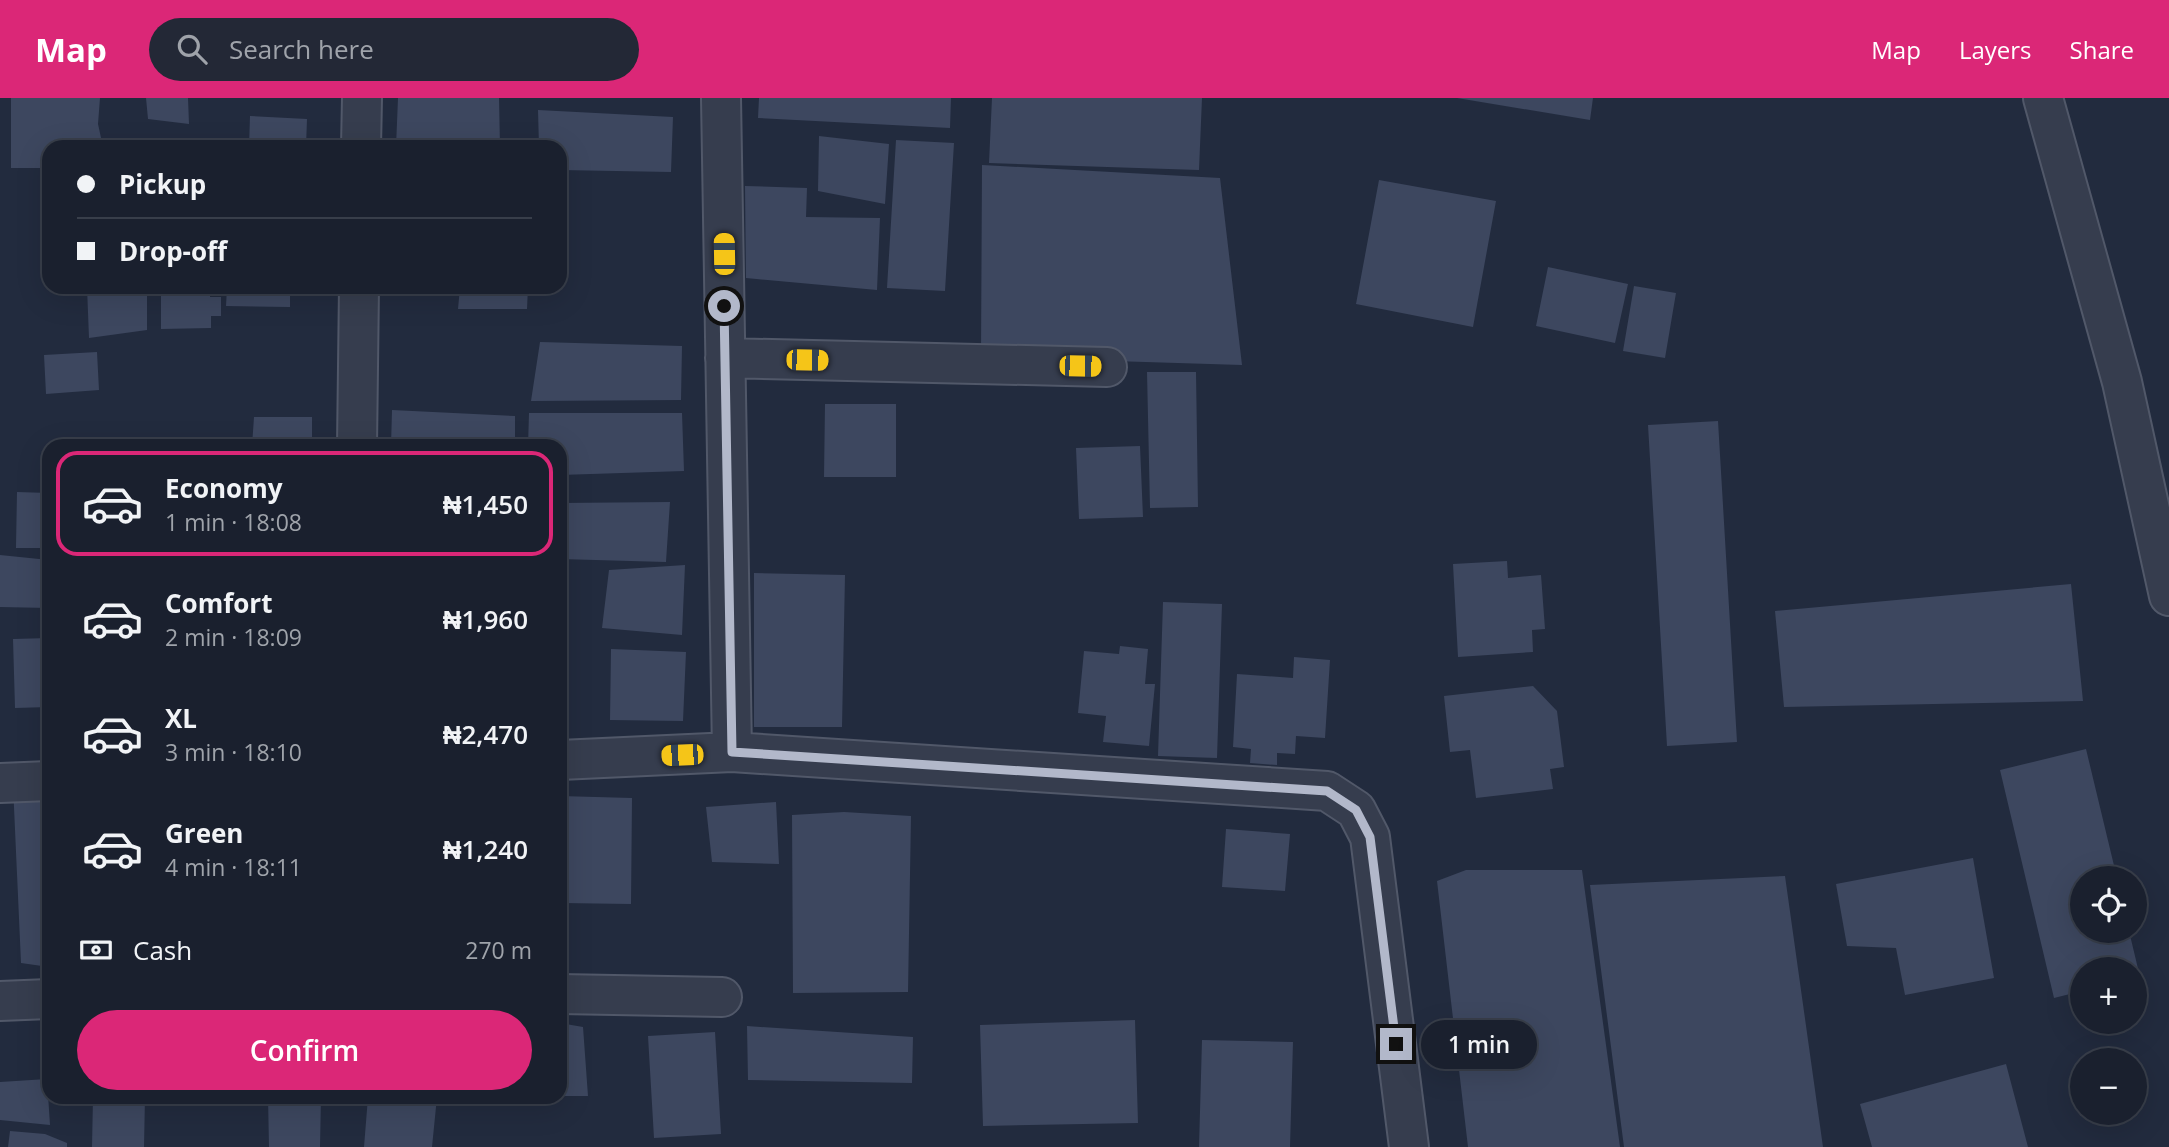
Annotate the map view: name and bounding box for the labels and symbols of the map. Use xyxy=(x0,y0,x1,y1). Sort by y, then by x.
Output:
car xyxy=(714,233,735,275)
route start xyxy=(708,290,740,322)
car xyxy=(786,349,829,371)
car xyxy=(1059,355,1102,377)
car xyxy=(661,744,704,766)
callout: 1 min xyxy=(1420,1020,1536,1068)
route end xyxy=(1380,1028,1412,1060)

